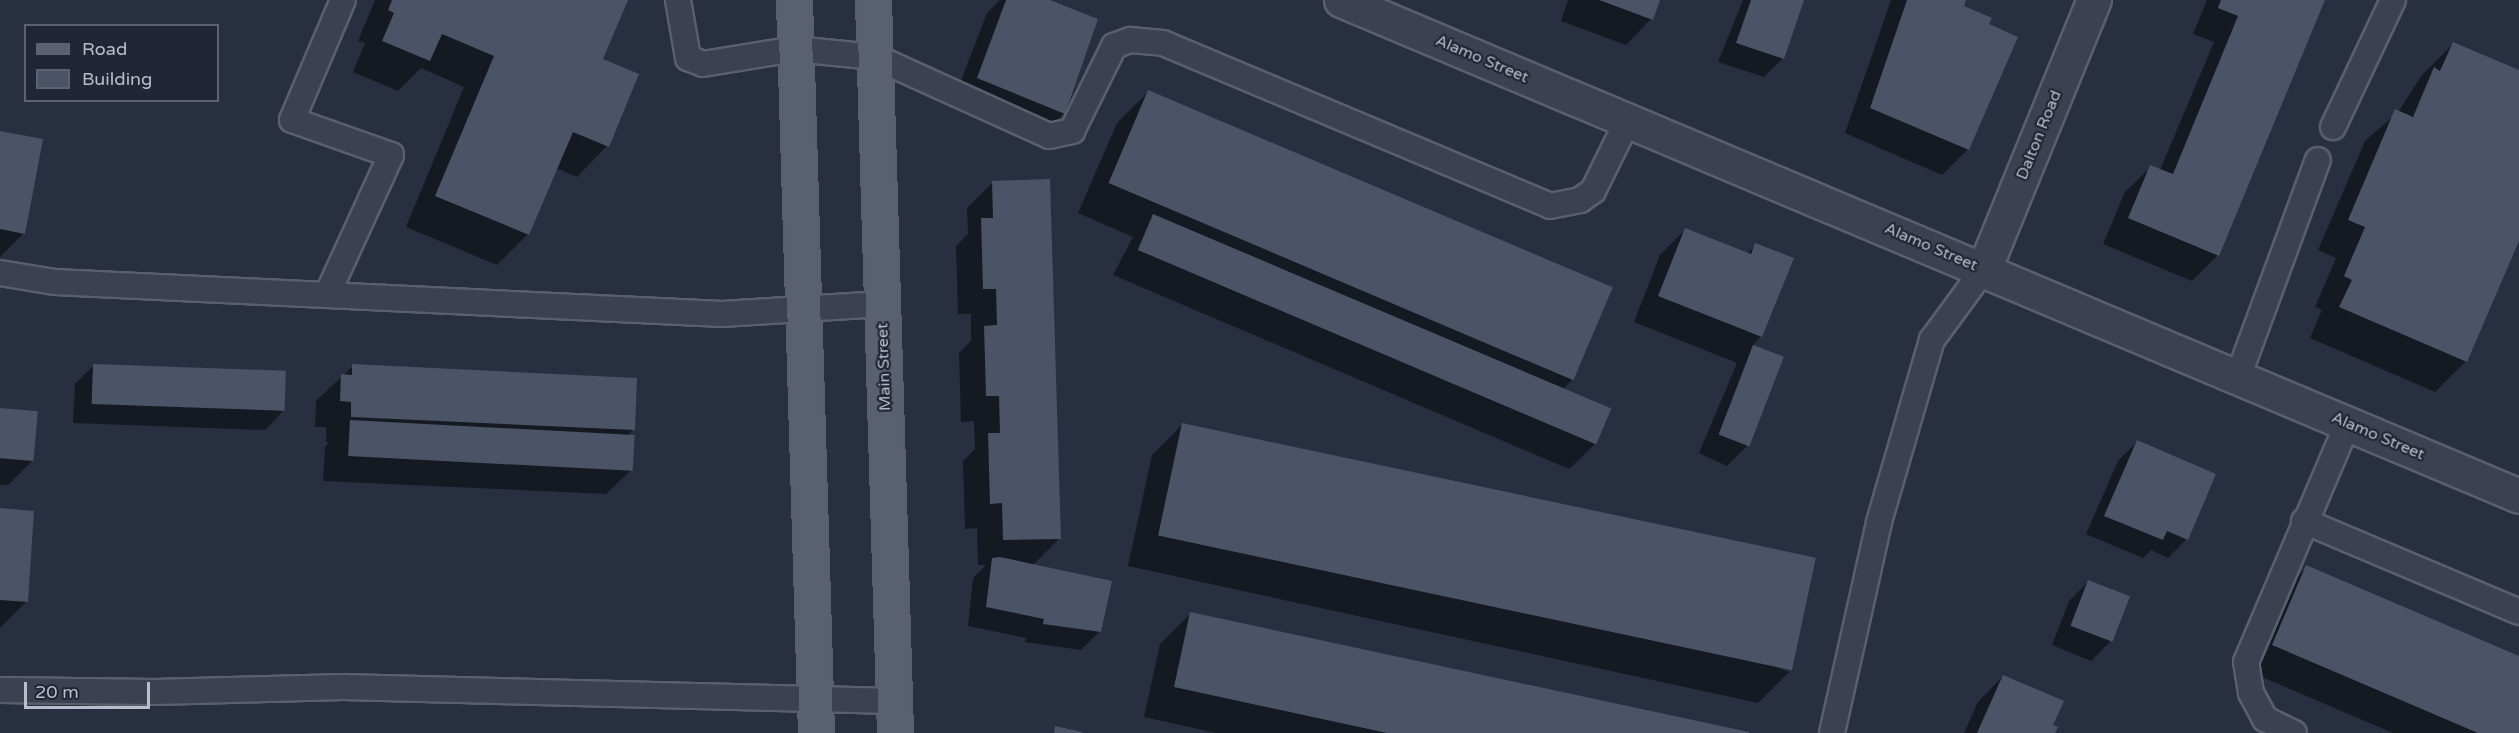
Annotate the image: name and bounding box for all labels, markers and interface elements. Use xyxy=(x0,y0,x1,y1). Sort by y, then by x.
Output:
legend xyxy=(24,24,219,102)
street label: Alamo Street xyxy=(1433,31,1531,87)
text: Road xyxy=(82,38,127,60)
text: Building xyxy=(82,68,152,90)
street label: Dalton Road xyxy=(2012,88,2066,182)
street label: Alamo Street xyxy=(1882,219,1980,275)
street label: Main Street xyxy=(873,323,895,411)
street label: Alamo Street xyxy=(2329,408,2427,464)
scale bar xyxy=(27,670,153,708)
text: 20 m xyxy=(35,681,79,703)

